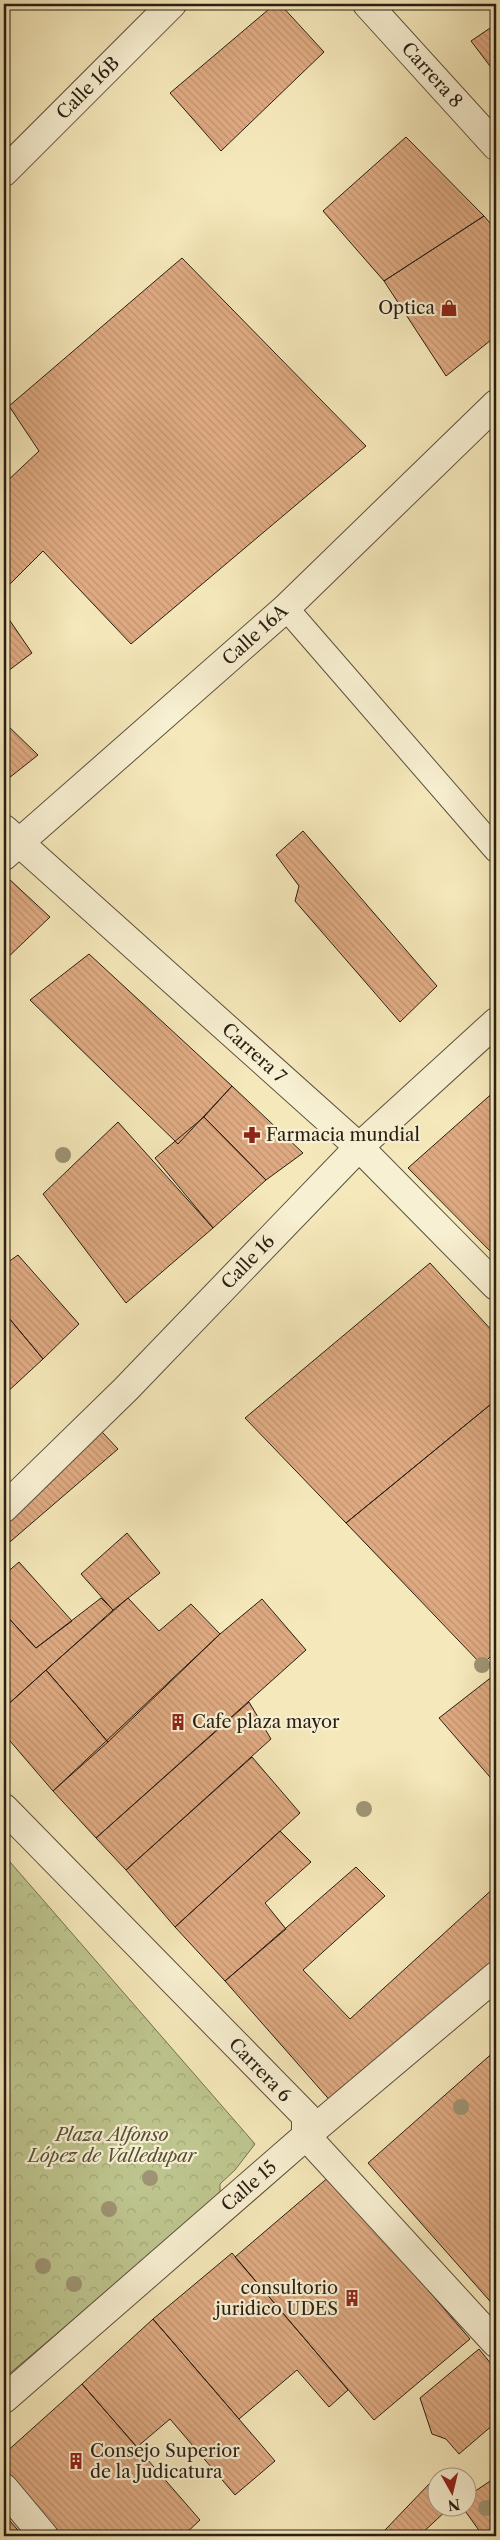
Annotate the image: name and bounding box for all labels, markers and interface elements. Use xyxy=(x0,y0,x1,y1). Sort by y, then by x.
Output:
street label: Carrera 8 xyxy=(397,38,467,112)
street label: Calle 16B xyxy=(52,52,124,124)
place label: Optica xyxy=(378,297,435,319)
shop icon: Optica xyxy=(439,298,459,318)
street label: Calle 16A xyxy=(218,599,293,670)
street label: Carrera 7 xyxy=(217,1018,291,1088)
place label: Farmacia mundial xyxy=(266,1124,420,1146)
pharmacy icon: Farmacia mundial xyxy=(242,1125,262,1145)
street label: Calle 16 xyxy=(217,1230,279,1294)
place label: Cafe plaza mayor xyxy=(192,1711,340,1733)
building icon: Cafe plaza mayor xyxy=(168,1712,188,1732)
street label: Carrera 6 xyxy=(224,2033,296,2107)
park label: Plaza Alfonso López de Valledupar xyxy=(26,2124,198,2167)
street label: Calle 15 xyxy=(217,2156,281,2216)
place label: consultorio juridico UDES xyxy=(213,2277,338,2320)
building icon: consultorio juridico UDES xyxy=(342,2288,362,2308)
place label: Consejo Superior de la Judicatura xyxy=(90,2440,240,2483)
building icon: Consejo Superior de la Judicatura xyxy=(66,2451,86,2471)
north arrow xyxy=(428,2468,478,2518)
text: N xyxy=(447,2495,461,2515)

